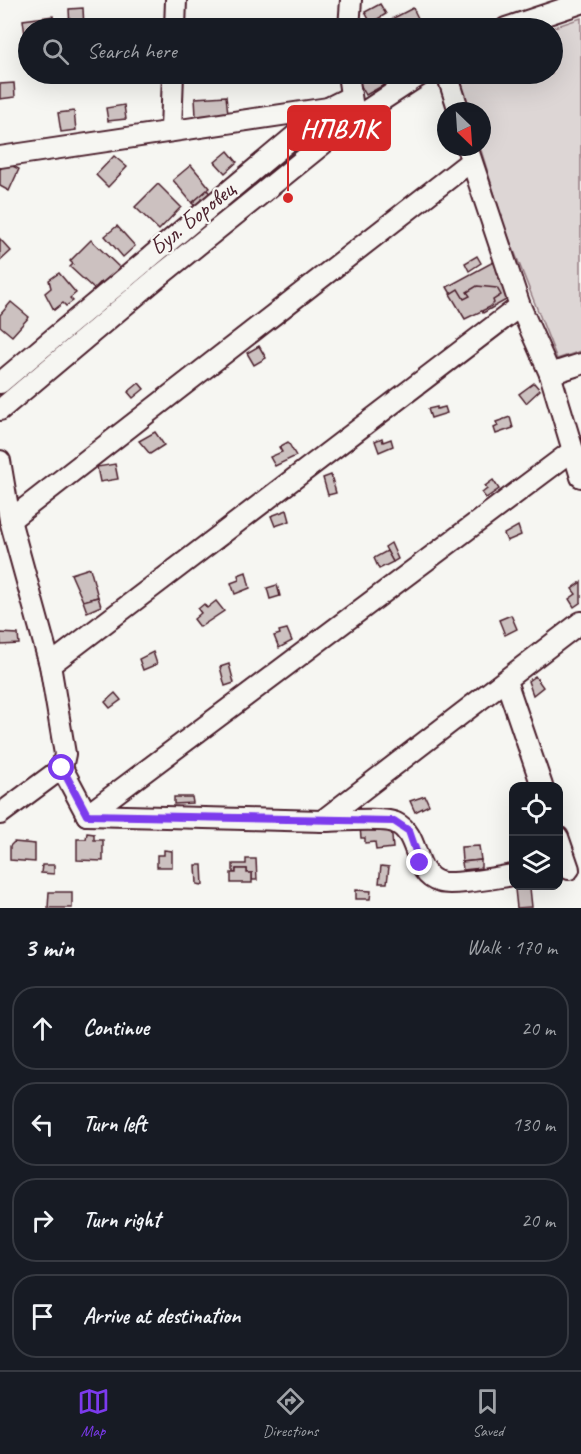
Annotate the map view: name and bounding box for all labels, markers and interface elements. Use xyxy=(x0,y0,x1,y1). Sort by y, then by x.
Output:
search box xyxy=(18,18,563,84)
icon: search xyxy=(39,35,72,68)
text: Search here xyxy=(87,37,177,65)
north arrow xyxy=(437,102,491,156)
callout: НПВЛК xyxy=(288,106,390,150)
text: НПВЛК xyxy=(300,112,382,145)
street label: Бул. Боровец xyxy=(143,173,242,262)
route start xyxy=(48,754,74,780)
map controls xyxy=(509,782,563,890)
button: locate xyxy=(509,782,563,836)
button: layers xyxy=(509,836,563,890)
route end xyxy=(406,849,432,875)
text: 3 min xyxy=(24,931,74,964)
text: Walk · 170 m xyxy=(467,935,557,960)
icon: ahead xyxy=(26,1012,59,1045)
text: Continue xyxy=(83,1014,149,1042)
text: 20 m xyxy=(521,1016,555,1041)
icon: left xyxy=(26,1108,59,1141)
text: Turn left xyxy=(83,1110,147,1138)
text: 130 m xyxy=(512,1112,555,1137)
icon: right xyxy=(26,1204,59,1237)
text: Turn right xyxy=(83,1206,160,1234)
text: 20 m xyxy=(521,1208,555,1233)
icon: arrive xyxy=(26,1300,59,1333)
text: Arrive at destination xyxy=(83,1302,240,1330)
tab: Map xyxy=(77,1385,110,1441)
tab: Directions xyxy=(263,1385,318,1441)
tab: Saved xyxy=(471,1385,504,1441)

